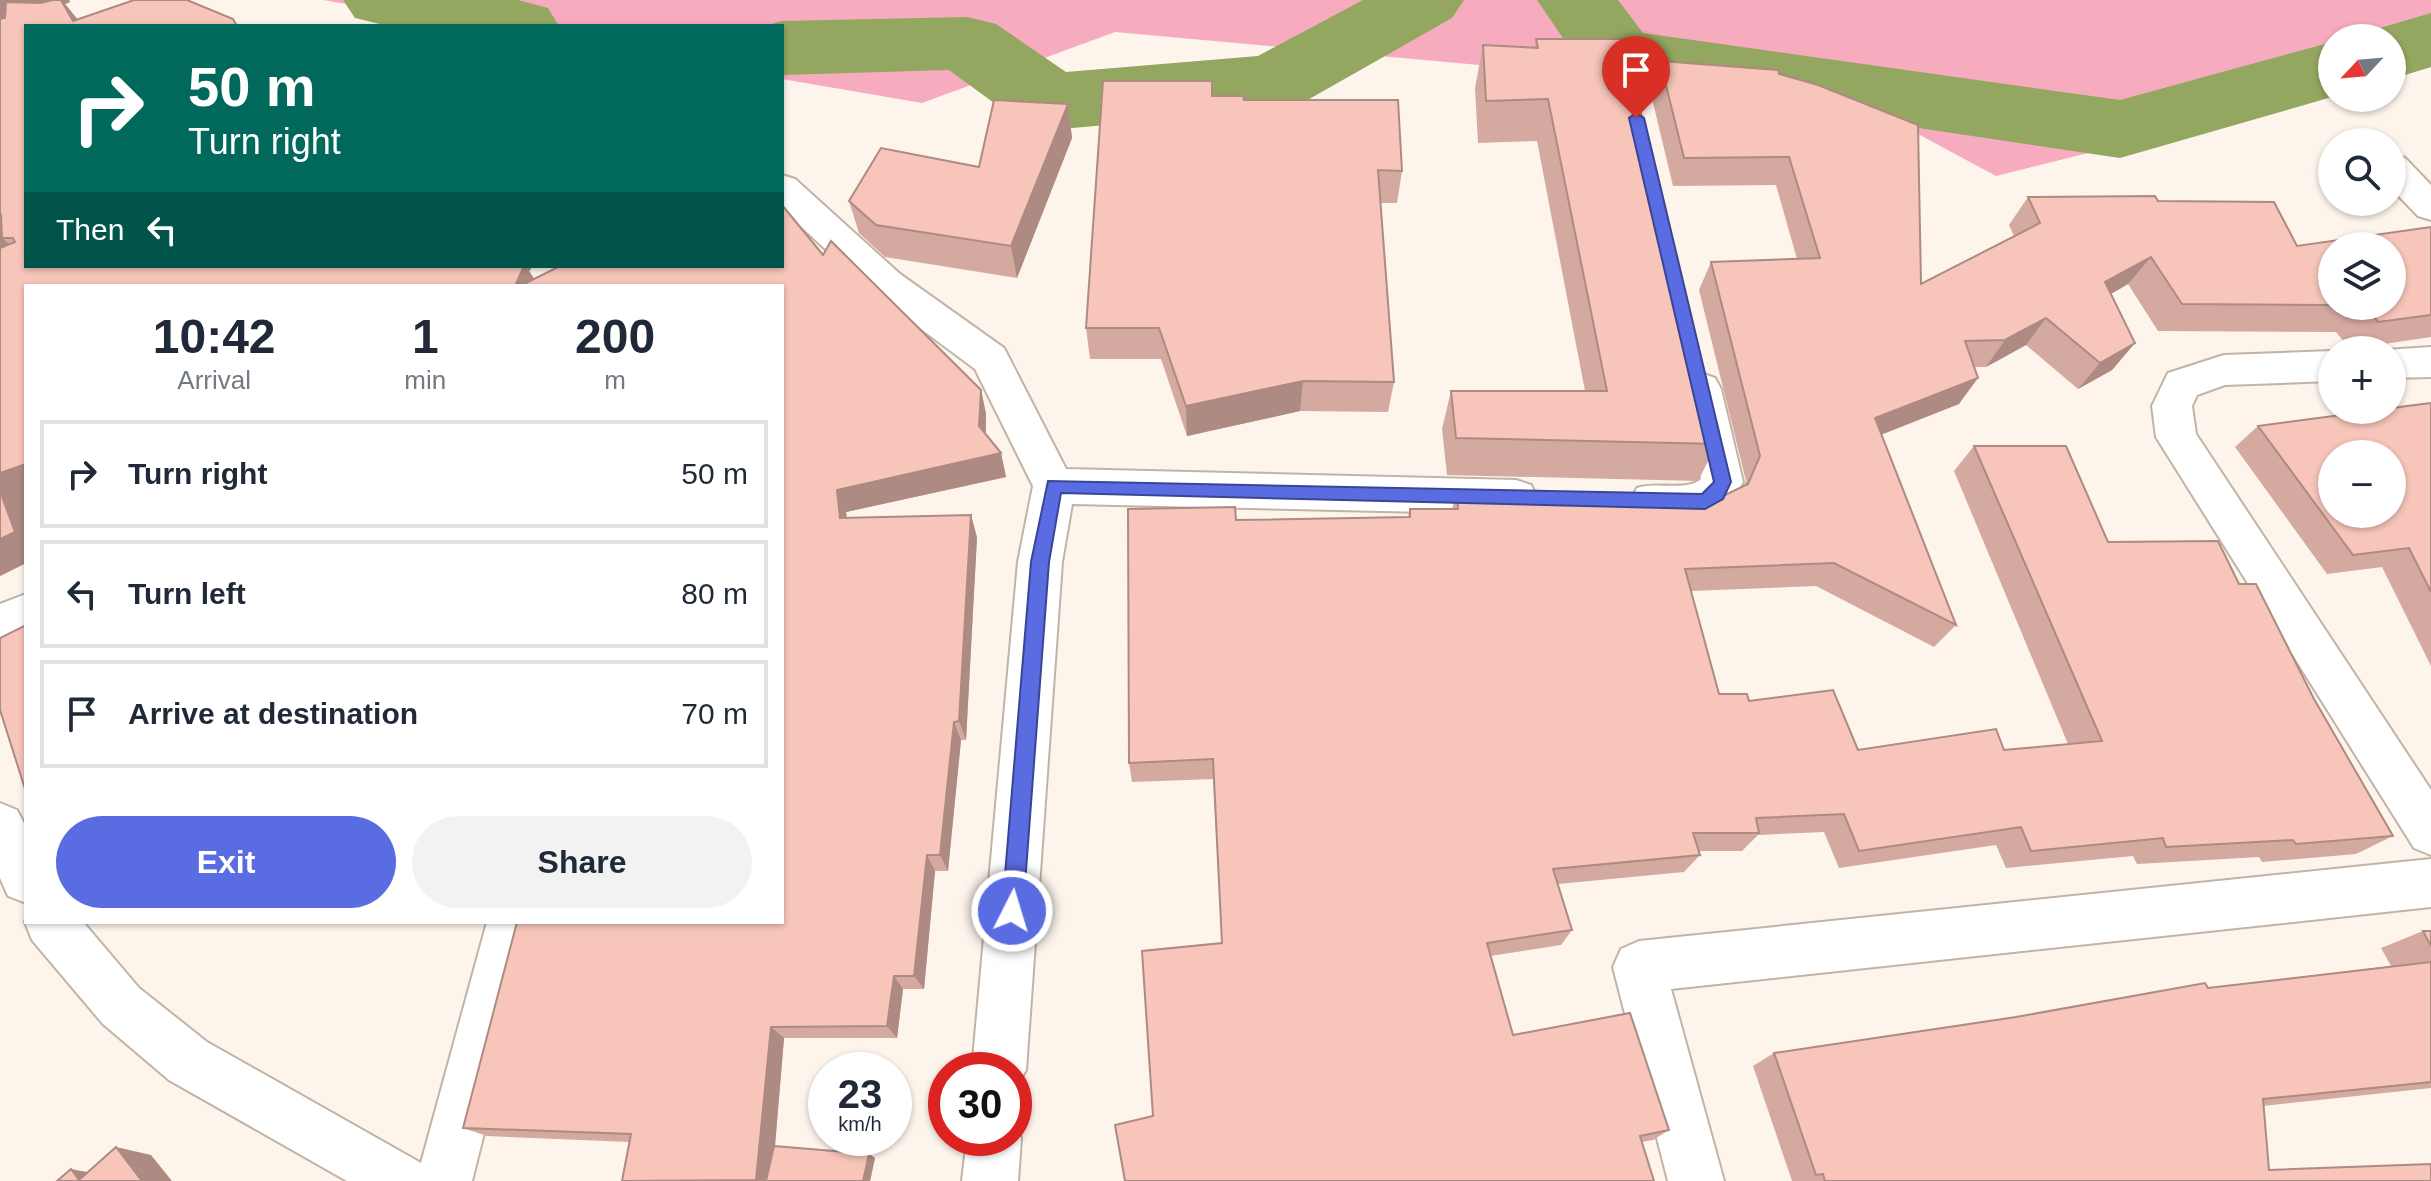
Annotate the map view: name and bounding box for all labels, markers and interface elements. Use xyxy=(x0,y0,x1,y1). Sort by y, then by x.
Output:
north arrow xyxy=(2318,24,2406,112)
map controls xyxy=(2318,24,2406,528)
pin xyxy=(1602,36,1670,118)
icon: arrive xyxy=(1614,48,1658,92)
text: 50 m xyxy=(188,55,316,118)
icon: right xyxy=(56,56,160,160)
text: Turn right xyxy=(188,121,341,162)
button: search xyxy=(2318,128,2406,216)
icon: left xyxy=(140,208,184,252)
text: Then xyxy=(56,213,124,246)
button: layers xyxy=(2318,232,2406,320)
text: 10:42 xyxy=(153,310,276,363)
text: 1 xyxy=(412,310,439,363)
text: 200 xyxy=(575,310,655,363)
button: + xyxy=(2318,336,2406,424)
text: Arrival xyxy=(177,365,251,395)
text: min xyxy=(404,365,446,395)
text: m xyxy=(604,365,626,395)
button: − xyxy=(2318,440,2406,528)
icon: right xyxy=(60,452,104,496)
text: Turn right xyxy=(128,457,267,490)
text: 50 m xyxy=(681,457,748,490)
icon: left xyxy=(60,572,104,616)
text: Turn left xyxy=(128,577,246,610)
text: 80 m xyxy=(681,577,748,610)
icon: arrive xyxy=(60,692,104,736)
text: Arrive at destination xyxy=(128,697,418,730)
text: 70 m xyxy=(681,697,748,730)
button: Exit xyxy=(56,816,396,908)
button: Share xyxy=(412,816,752,908)
position arrow xyxy=(970,869,1054,953)
speed limit sign: 30 xyxy=(928,1052,1032,1156)
text: 23 xyxy=(838,1072,882,1116)
text: km/h xyxy=(838,1113,882,1135)

